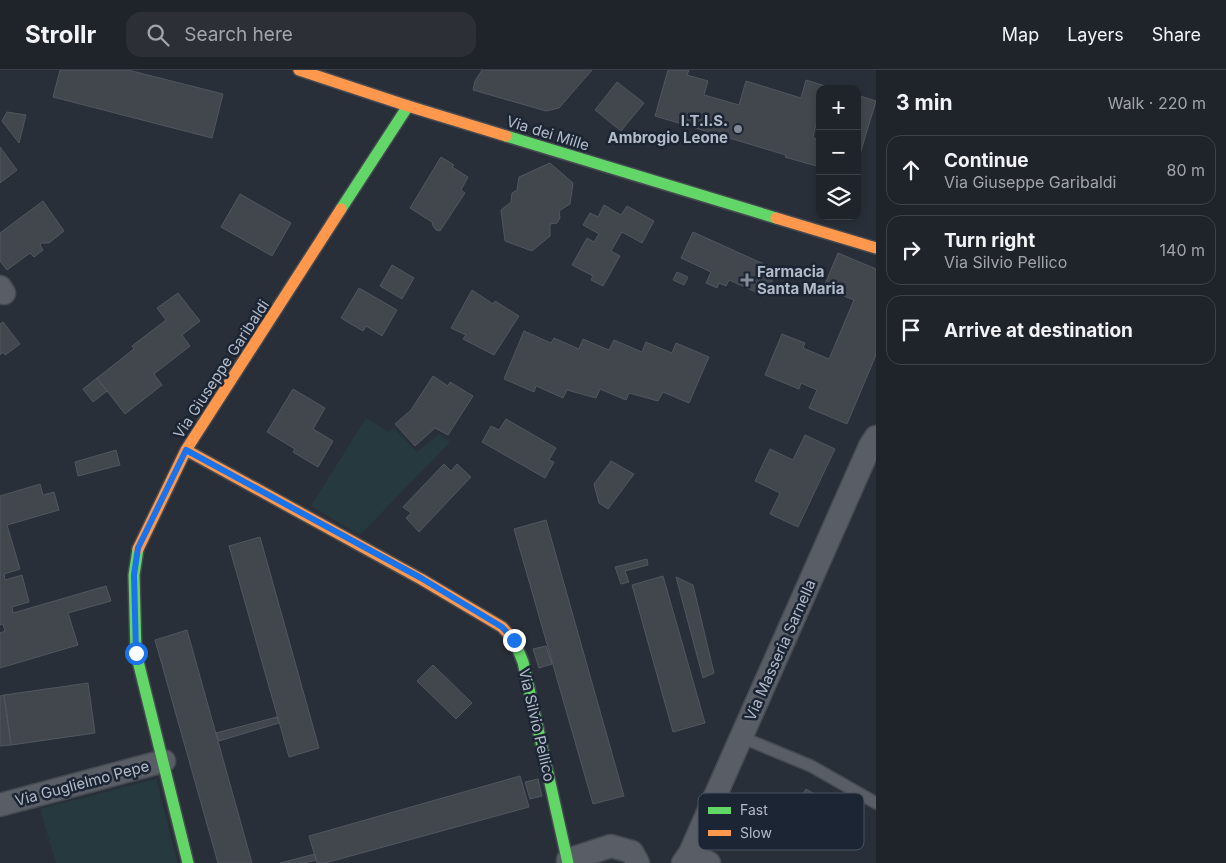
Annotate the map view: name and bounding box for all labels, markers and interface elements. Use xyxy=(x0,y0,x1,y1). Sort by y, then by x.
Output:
search box xyxy=(126,12,476,57)
text: Strollr xyxy=(25,20,96,49)
icon: search xyxy=(144,21,172,49)
text: Search here xyxy=(184,23,293,46)
text: Map xyxy=(1002,24,1039,45)
text: Layers xyxy=(1067,24,1124,45)
text: Share xyxy=(1152,24,1201,45)
map controls xyxy=(816,85,861,220)
button: + xyxy=(816,85,861,130)
text: 3 min xyxy=(896,90,952,115)
text: Walk · 220 m xyxy=(1108,93,1206,113)
street label: Via dei Mille xyxy=(504,111,592,155)
place label: I.T.I.S. Ambrogio Leone xyxy=(608,111,728,147)
marker: I.T.I.S. Ambrogio Leone xyxy=(732,123,744,135)
button: − xyxy=(816,130,861,175)
text: Continue xyxy=(944,149,1029,172)
icon: ahead xyxy=(897,156,925,184)
text: 80 m xyxy=(1166,160,1205,180)
text: Via Giuseppe Garibaldi xyxy=(944,172,1116,192)
button: layers xyxy=(816,175,861,220)
text: Turn right xyxy=(944,229,1035,252)
icon: right xyxy=(897,236,925,264)
text: 140 m xyxy=(1160,240,1205,260)
text: Via Silvio Pellico xyxy=(944,252,1067,272)
place label: Farmacia Santa Maria xyxy=(757,262,844,298)
marker: Farmacia Santa Maria xyxy=(741,274,753,286)
street label: Via Giuseppe Garibaldi xyxy=(169,296,273,442)
icon: arrive xyxy=(897,316,925,344)
text: Arrive at destination xyxy=(944,319,1133,342)
street label: Via Masseria Sarnella xyxy=(740,576,820,724)
route end xyxy=(503,629,526,652)
route start xyxy=(125,642,148,665)
street label: Via Silvio Pellico xyxy=(515,667,559,783)
street label: Via Guglielmo Pepe xyxy=(13,756,151,810)
legend xyxy=(698,793,864,850)
text: Fast xyxy=(740,801,768,818)
text: Slow xyxy=(740,824,772,841)

